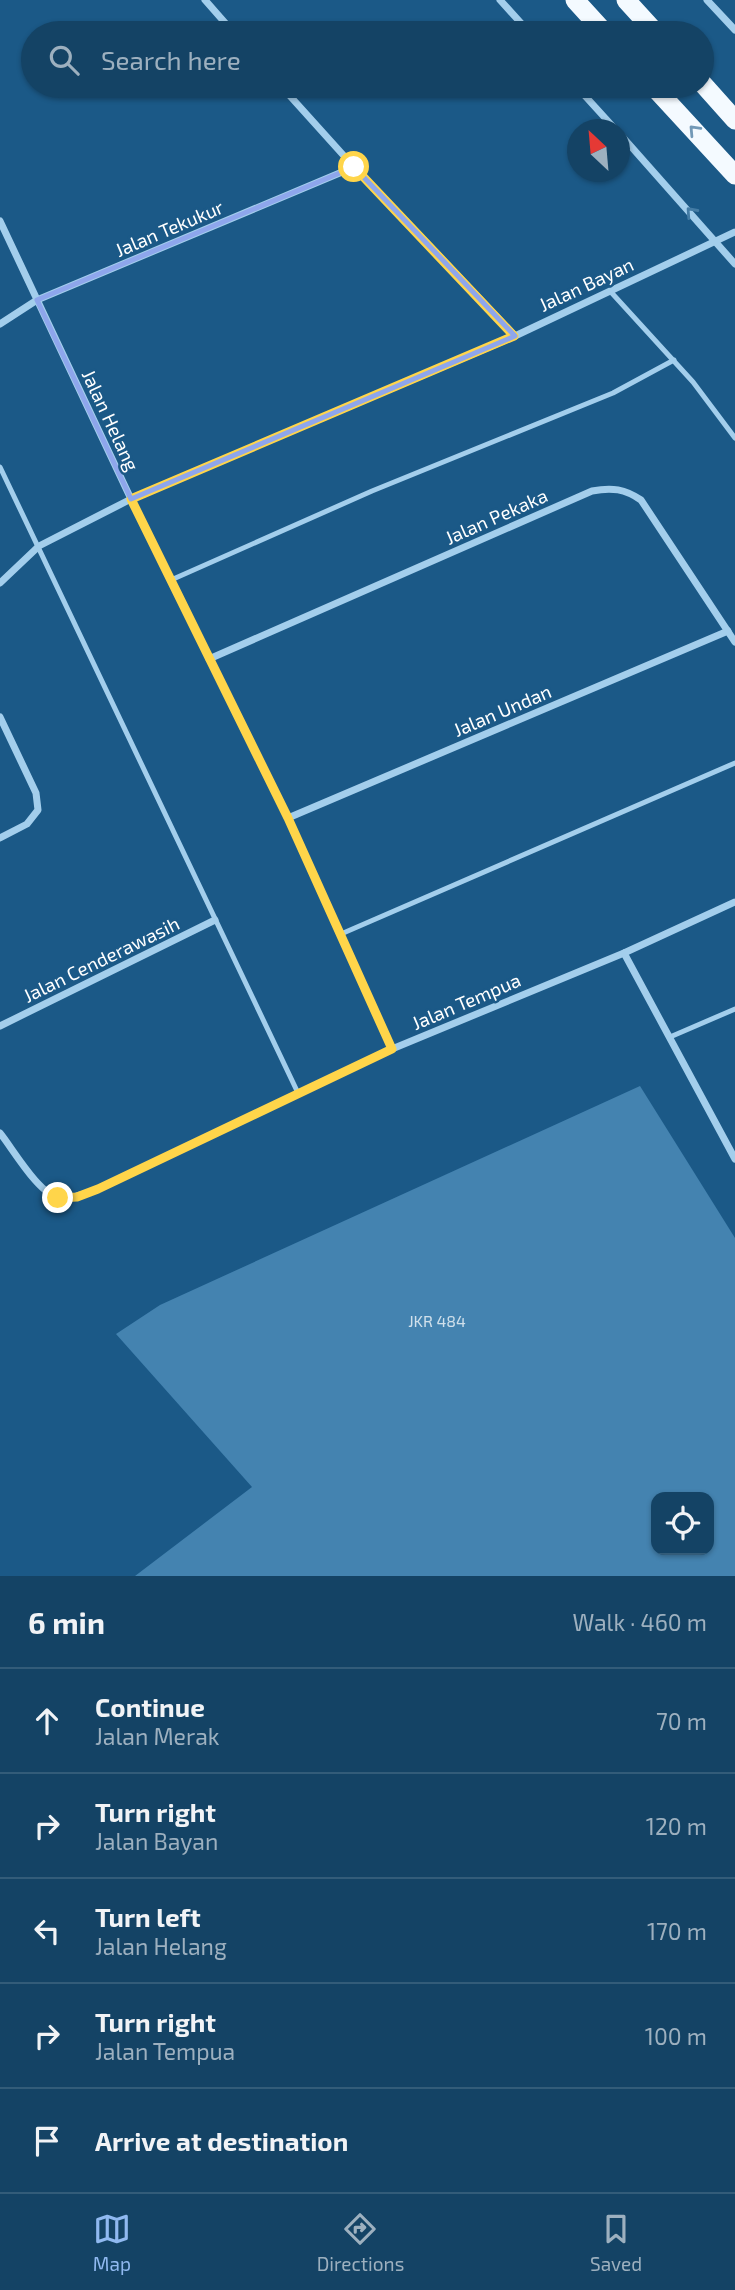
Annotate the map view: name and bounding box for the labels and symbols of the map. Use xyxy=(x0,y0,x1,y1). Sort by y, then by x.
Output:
north arrow xyxy=(567,119,630,182)
one-way arrow xyxy=(690,125,703,138)
route start xyxy=(338,151,369,182)
street label: Jalan Tekukur xyxy=(111,195,227,261)
one-way arrow xyxy=(687,207,699,220)
street label: Jalan Bayan xyxy=(535,252,637,316)
street label: Jalan Helang xyxy=(78,366,145,475)
street label: Jalan Pekaka xyxy=(441,483,551,549)
street label: Jalan Undan xyxy=(450,679,554,741)
street label: Jalan Cenderawasih xyxy=(19,911,183,1007)
street label: Jalan Tempua xyxy=(408,968,524,1034)
route end xyxy=(42,1182,73,1213)
house number: JKR 484 xyxy=(408,1311,466,1330)

